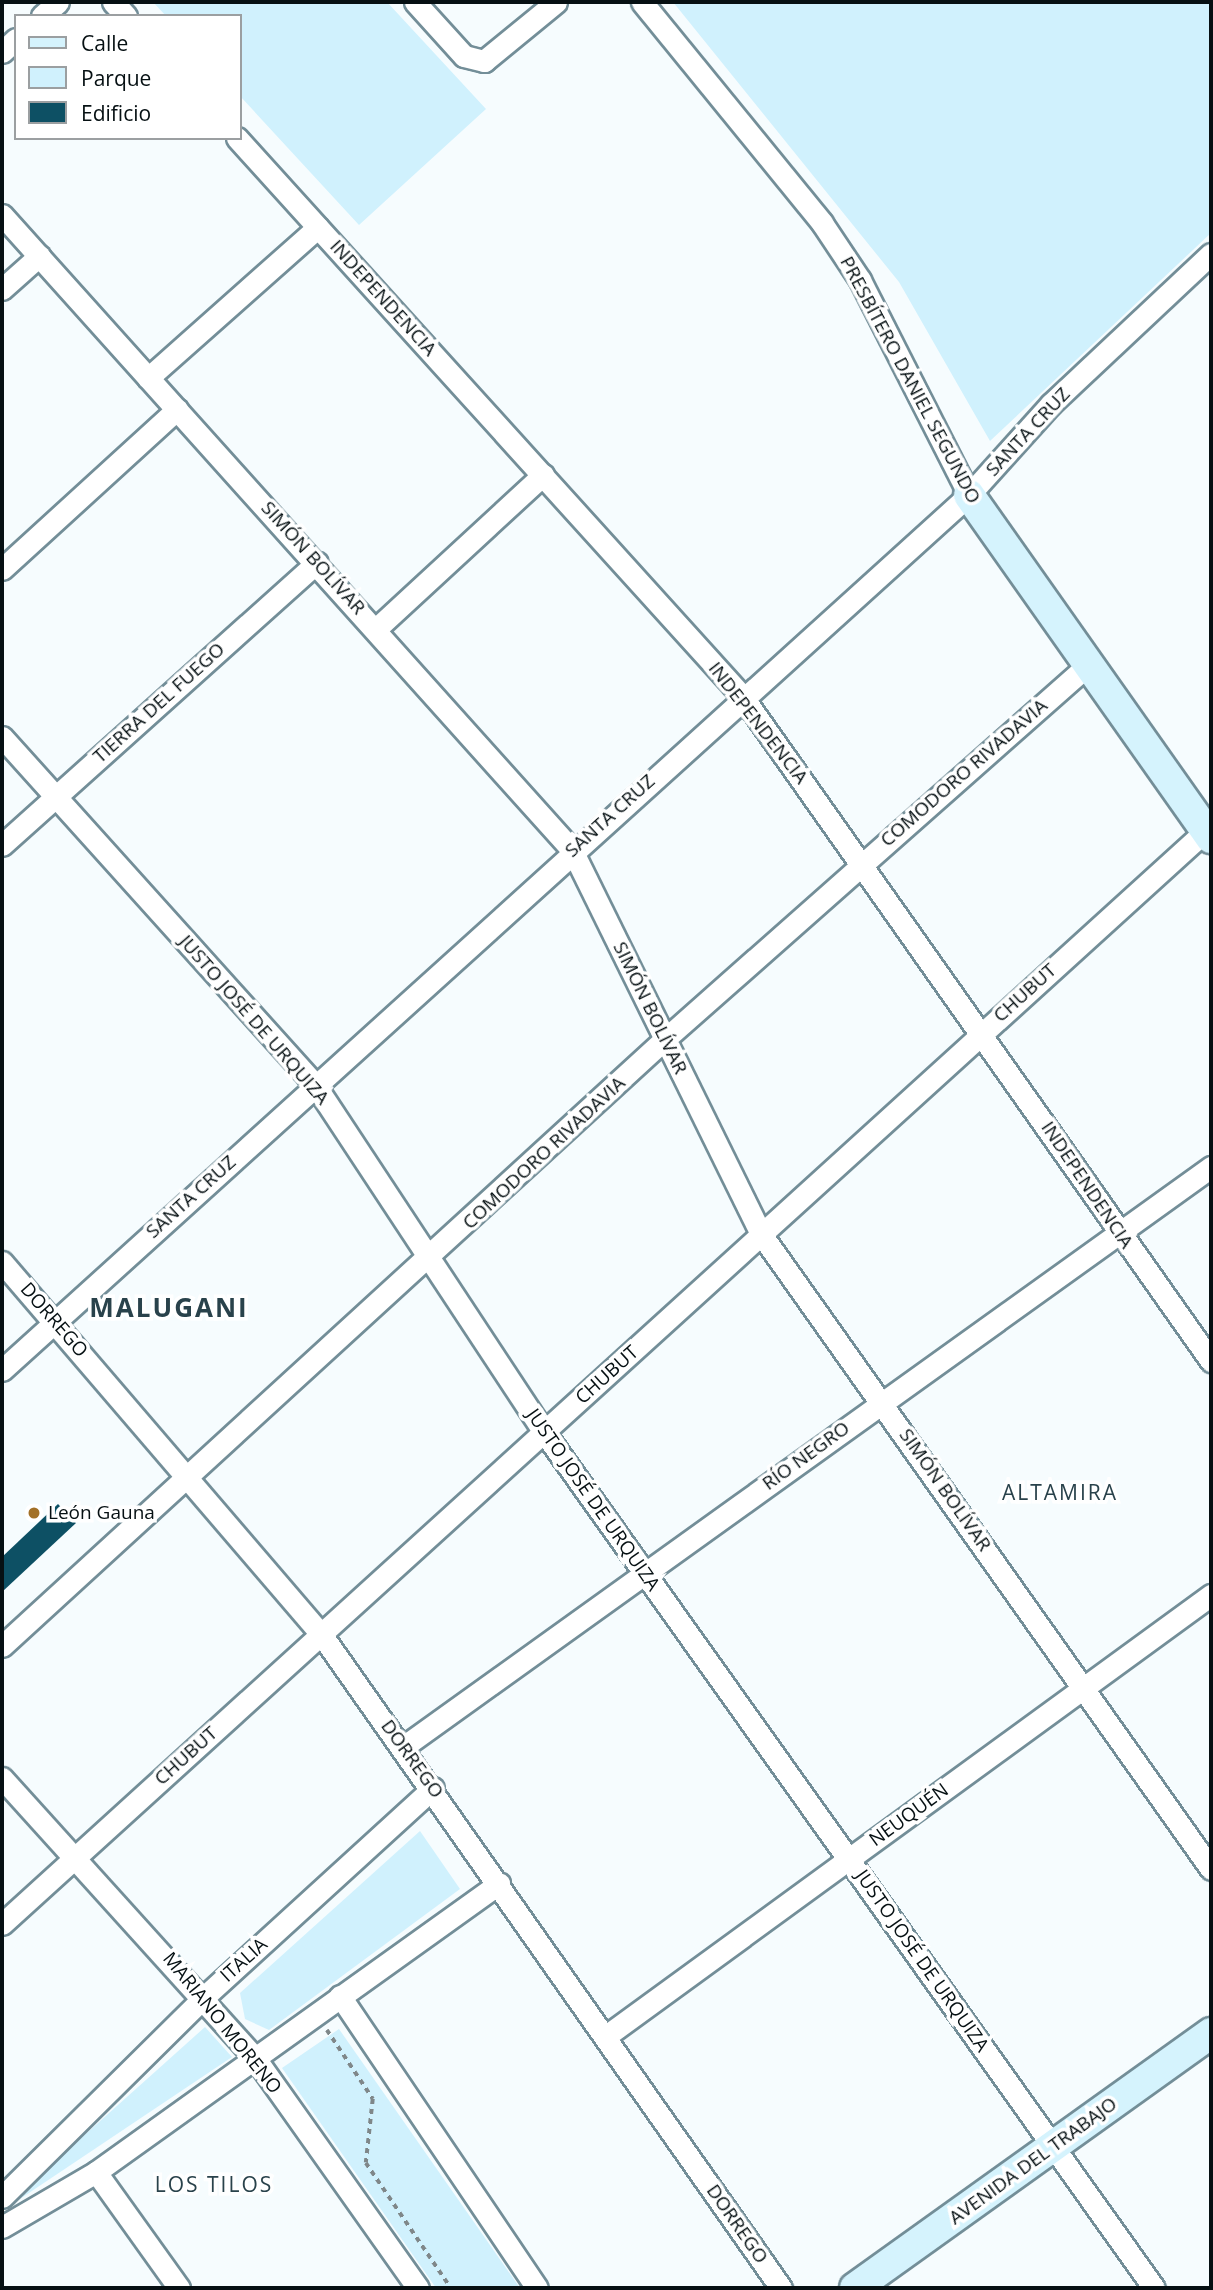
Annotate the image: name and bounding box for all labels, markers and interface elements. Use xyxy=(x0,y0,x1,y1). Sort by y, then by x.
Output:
legend xyxy=(14,14,242,140)
text: Calle xyxy=(81,29,128,57)
text: Parque xyxy=(81,64,151,92)
text: Edificio xyxy=(81,99,151,127)
street label: INDEPENDENCIA xyxy=(325,235,441,361)
street label: PRESBÍTERO DANIEL SEGUNDO xyxy=(835,253,985,507)
street label: SANTA CRUZ xyxy=(981,383,1075,481)
street label: SIMÓN BOLÍVAR xyxy=(256,497,370,619)
street label: TIERRA DEL FUEGO xyxy=(89,638,229,768)
street label: INDEPENDENCIA xyxy=(703,658,813,788)
street label: COMODORO RIVADAVIA xyxy=(876,694,1052,852)
street label: SANTA CRUZ xyxy=(561,770,659,862)
street label: JUSTO JOSÉ DE URQUIZA xyxy=(174,931,334,1109)
street label: SIMÓN BOLÍVAR xyxy=(608,938,692,1078)
street label: CHUBUT xyxy=(989,959,1061,1027)
street label: COMODORO RIVADAVIA xyxy=(458,1072,630,1234)
street label: INDEPENDENCIA xyxy=(1036,1117,1138,1253)
street label: SANTA CRUZ xyxy=(142,1151,240,1243)
street label: DORREGO xyxy=(15,1278,93,1362)
district label: MALUGANI xyxy=(90,1292,248,1324)
street label: CHUBUT xyxy=(571,1341,643,1409)
street label: JUSTO JOSÉ DE URQUIZA xyxy=(521,1405,665,1595)
street label: RÍO NEGRO xyxy=(758,1417,854,1495)
street label: SIMÓN BOLÍVAR xyxy=(894,1424,996,1556)
district label: ALTAMIRA xyxy=(1003,1479,1117,1505)
place label: León Gauna xyxy=(48,1502,155,1524)
marker: León Gauna xyxy=(26,1505,42,1521)
street label: DORREGO xyxy=(376,1715,448,1803)
street label: CHUBUT xyxy=(150,1722,222,1790)
street label: NEUQUÉN xyxy=(865,1779,953,1851)
street label: JUSTO JOSÉ DE URQUIZA xyxy=(850,1866,994,2056)
street label: ITALIA xyxy=(216,1933,272,1987)
street label: MARIANO MORENO xyxy=(158,1948,286,2098)
street label: AVENIDA DEL TRABAJO xyxy=(945,2092,1121,2230)
district label: LOS TILOS xyxy=(156,2171,272,2197)
street label: DORREGO xyxy=(702,2180,772,2268)

